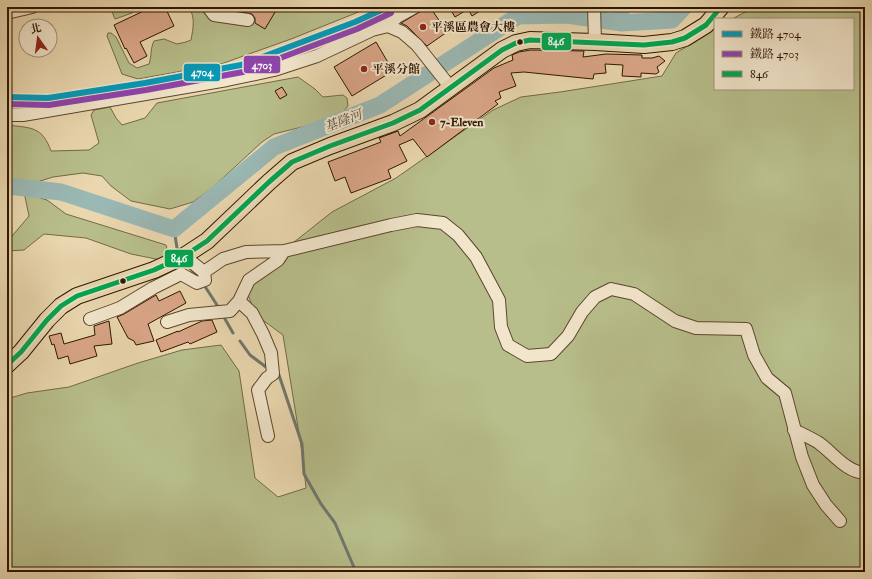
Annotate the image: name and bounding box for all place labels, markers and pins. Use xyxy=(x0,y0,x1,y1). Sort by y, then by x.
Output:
place label: 平溪區農會大樓 xyxy=(431,20,515,35)
marker: 平溪區農會大樓 xyxy=(418,22,428,32)
unlabelled marker xyxy=(515,37,525,47)
place label: 平溪分館 xyxy=(372,62,420,77)
marker: 平溪分館 xyxy=(359,64,369,74)
place label: 7-Eleven xyxy=(440,115,484,130)
marker: 7-Eleven xyxy=(427,117,437,127)
unlabelled marker xyxy=(118,276,128,286)

